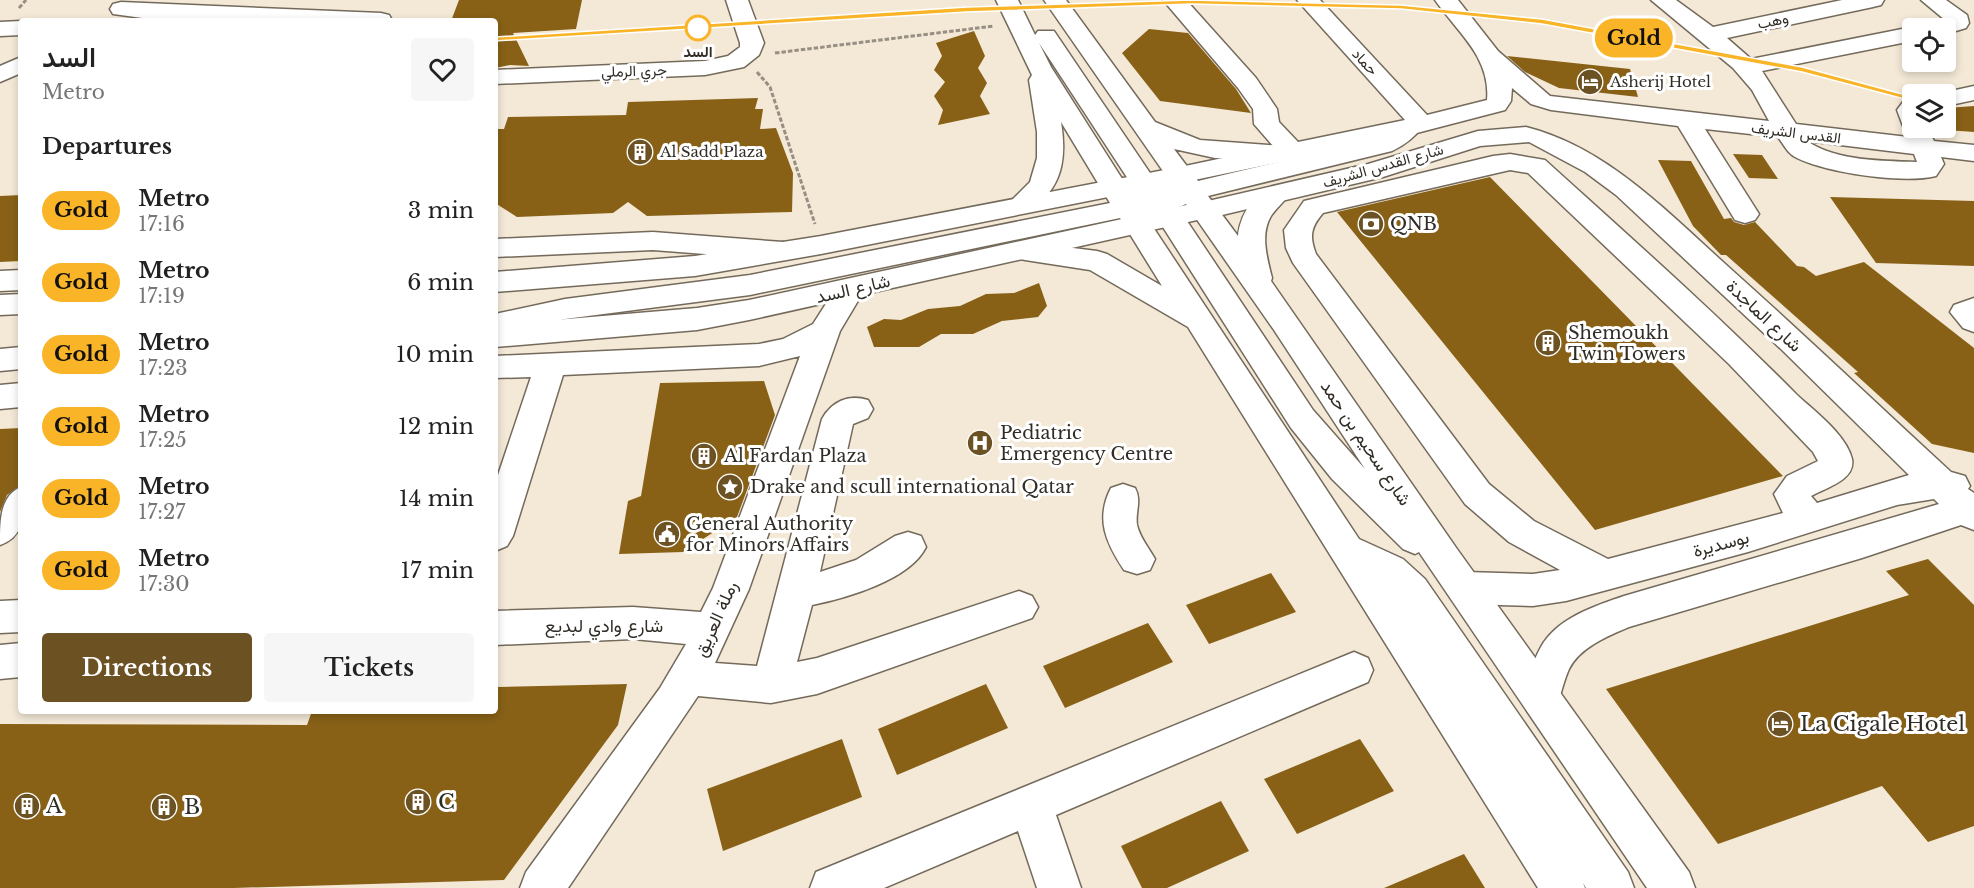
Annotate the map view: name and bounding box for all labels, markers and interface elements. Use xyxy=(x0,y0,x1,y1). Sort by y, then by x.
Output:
street label: وهب xyxy=(1756,8,1790,33)
marker: السد xyxy=(685,15,711,41)
line badge: Gold xyxy=(1592,18,1676,57)
map controls xyxy=(1902,18,1956,138)
button: locate xyxy=(1902,18,1956,72)
text: Gold xyxy=(1607,25,1661,51)
button: heart xyxy=(411,38,474,101)
text: السد xyxy=(42,40,96,75)
place label: السد xyxy=(683,42,713,61)
street label: حماد xyxy=(1348,44,1382,79)
street label: جري الرملي xyxy=(601,60,667,85)
hotel icon: Asherij Hotel xyxy=(1575,67,1605,97)
place label: Asherij Hotel xyxy=(1609,72,1711,91)
text: Metro xyxy=(42,80,105,104)
button: layers xyxy=(1902,84,1956,138)
street label: القدس الشريف xyxy=(1750,118,1842,148)
text: Departures xyxy=(42,133,172,160)
building icon: Al Sadd Plaza xyxy=(625,137,655,167)
street label: شارع القدس الشريف xyxy=(1320,139,1446,194)
place label: Al Sadd Plaza xyxy=(659,142,764,161)
text: Metro xyxy=(138,185,210,212)
text: Gold xyxy=(54,197,108,223)
text: 3 min xyxy=(408,197,474,224)
bank icon: QNB xyxy=(1356,209,1386,239)
text: 17:16 xyxy=(138,212,185,236)
place label: QNB xyxy=(1390,213,1437,235)
text: Metro xyxy=(138,257,210,284)
text: Gold xyxy=(54,269,108,295)
text: 6 min xyxy=(407,269,474,296)
street label: شارع السد xyxy=(814,270,892,309)
street label: شارع الماجدة xyxy=(1721,275,1807,357)
text: 17:19 xyxy=(138,284,185,308)
place label: Shemoukh Twin Towers xyxy=(1568,322,1686,365)
building icon: Shemoukh Twin Towers xyxy=(1533,328,1563,358)
text: Metro xyxy=(138,329,210,356)
text: Gold xyxy=(54,341,108,367)
text: 10 min xyxy=(396,341,474,368)
text: 17:23 xyxy=(138,356,188,380)
street label: شارع سحيم بن حمد xyxy=(1315,376,1416,510)
text: Metro xyxy=(138,401,210,428)
text: Gold xyxy=(54,413,108,439)
text: 12 min xyxy=(398,413,474,440)
place label: Pediatric Emergency Centre xyxy=(1000,422,1173,465)
text: 17:25 xyxy=(138,428,187,452)
hospital icon: Pediatric Emergency Centre xyxy=(965,428,995,458)
building icon: Al Fardan Plaza xyxy=(689,441,719,471)
place label: Al Fardan Plaza xyxy=(723,445,867,467)
place icon: Drake and scull international Qatar xyxy=(715,472,745,502)
text: Metro xyxy=(138,473,210,500)
place label: Drake and scull international Qatar xyxy=(750,476,1074,498)
text: Gold xyxy=(54,485,108,511)
text: 14 min xyxy=(399,485,474,512)
text: 17:27 xyxy=(138,500,185,524)
place label: General Authority for Minors Affairs xyxy=(686,513,854,556)
public building icon: General Authority for Minors Affairs xyxy=(652,519,682,549)
street label: بوسديرة xyxy=(1691,526,1751,562)
text: Metro xyxy=(138,545,210,572)
text: Gold xyxy=(54,557,108,583)
text: 17 min xyxy=(401,557,474,584)
text: 17:30 xyxy=(138,572,190,596)
street label: رملة العريق xyxy=(690,578,742,660)
street label: شارع وادي لبديع xyxy=(545,615,663,641)
button: Directions xyxy=(42,633,252,702)
button: Tickets xyxy=(264,633,474,702)
hotel icon: La Cigale Hotel xyxy=(1765,709,1795,739)
place label: La Cigale Hotel xyxy=(1800,711,1965,737)
building icon: C xyxy=(403,787,433,817)
place label: C xyxy=(438,789,455,815)
building icon: A xyxy=(12,791,42,821)
building icon: B xyxy=(149,792,179,822)
place label: A xyxy=(45,793,63,819)
place label: B xyxy=(184,794,200,820)

